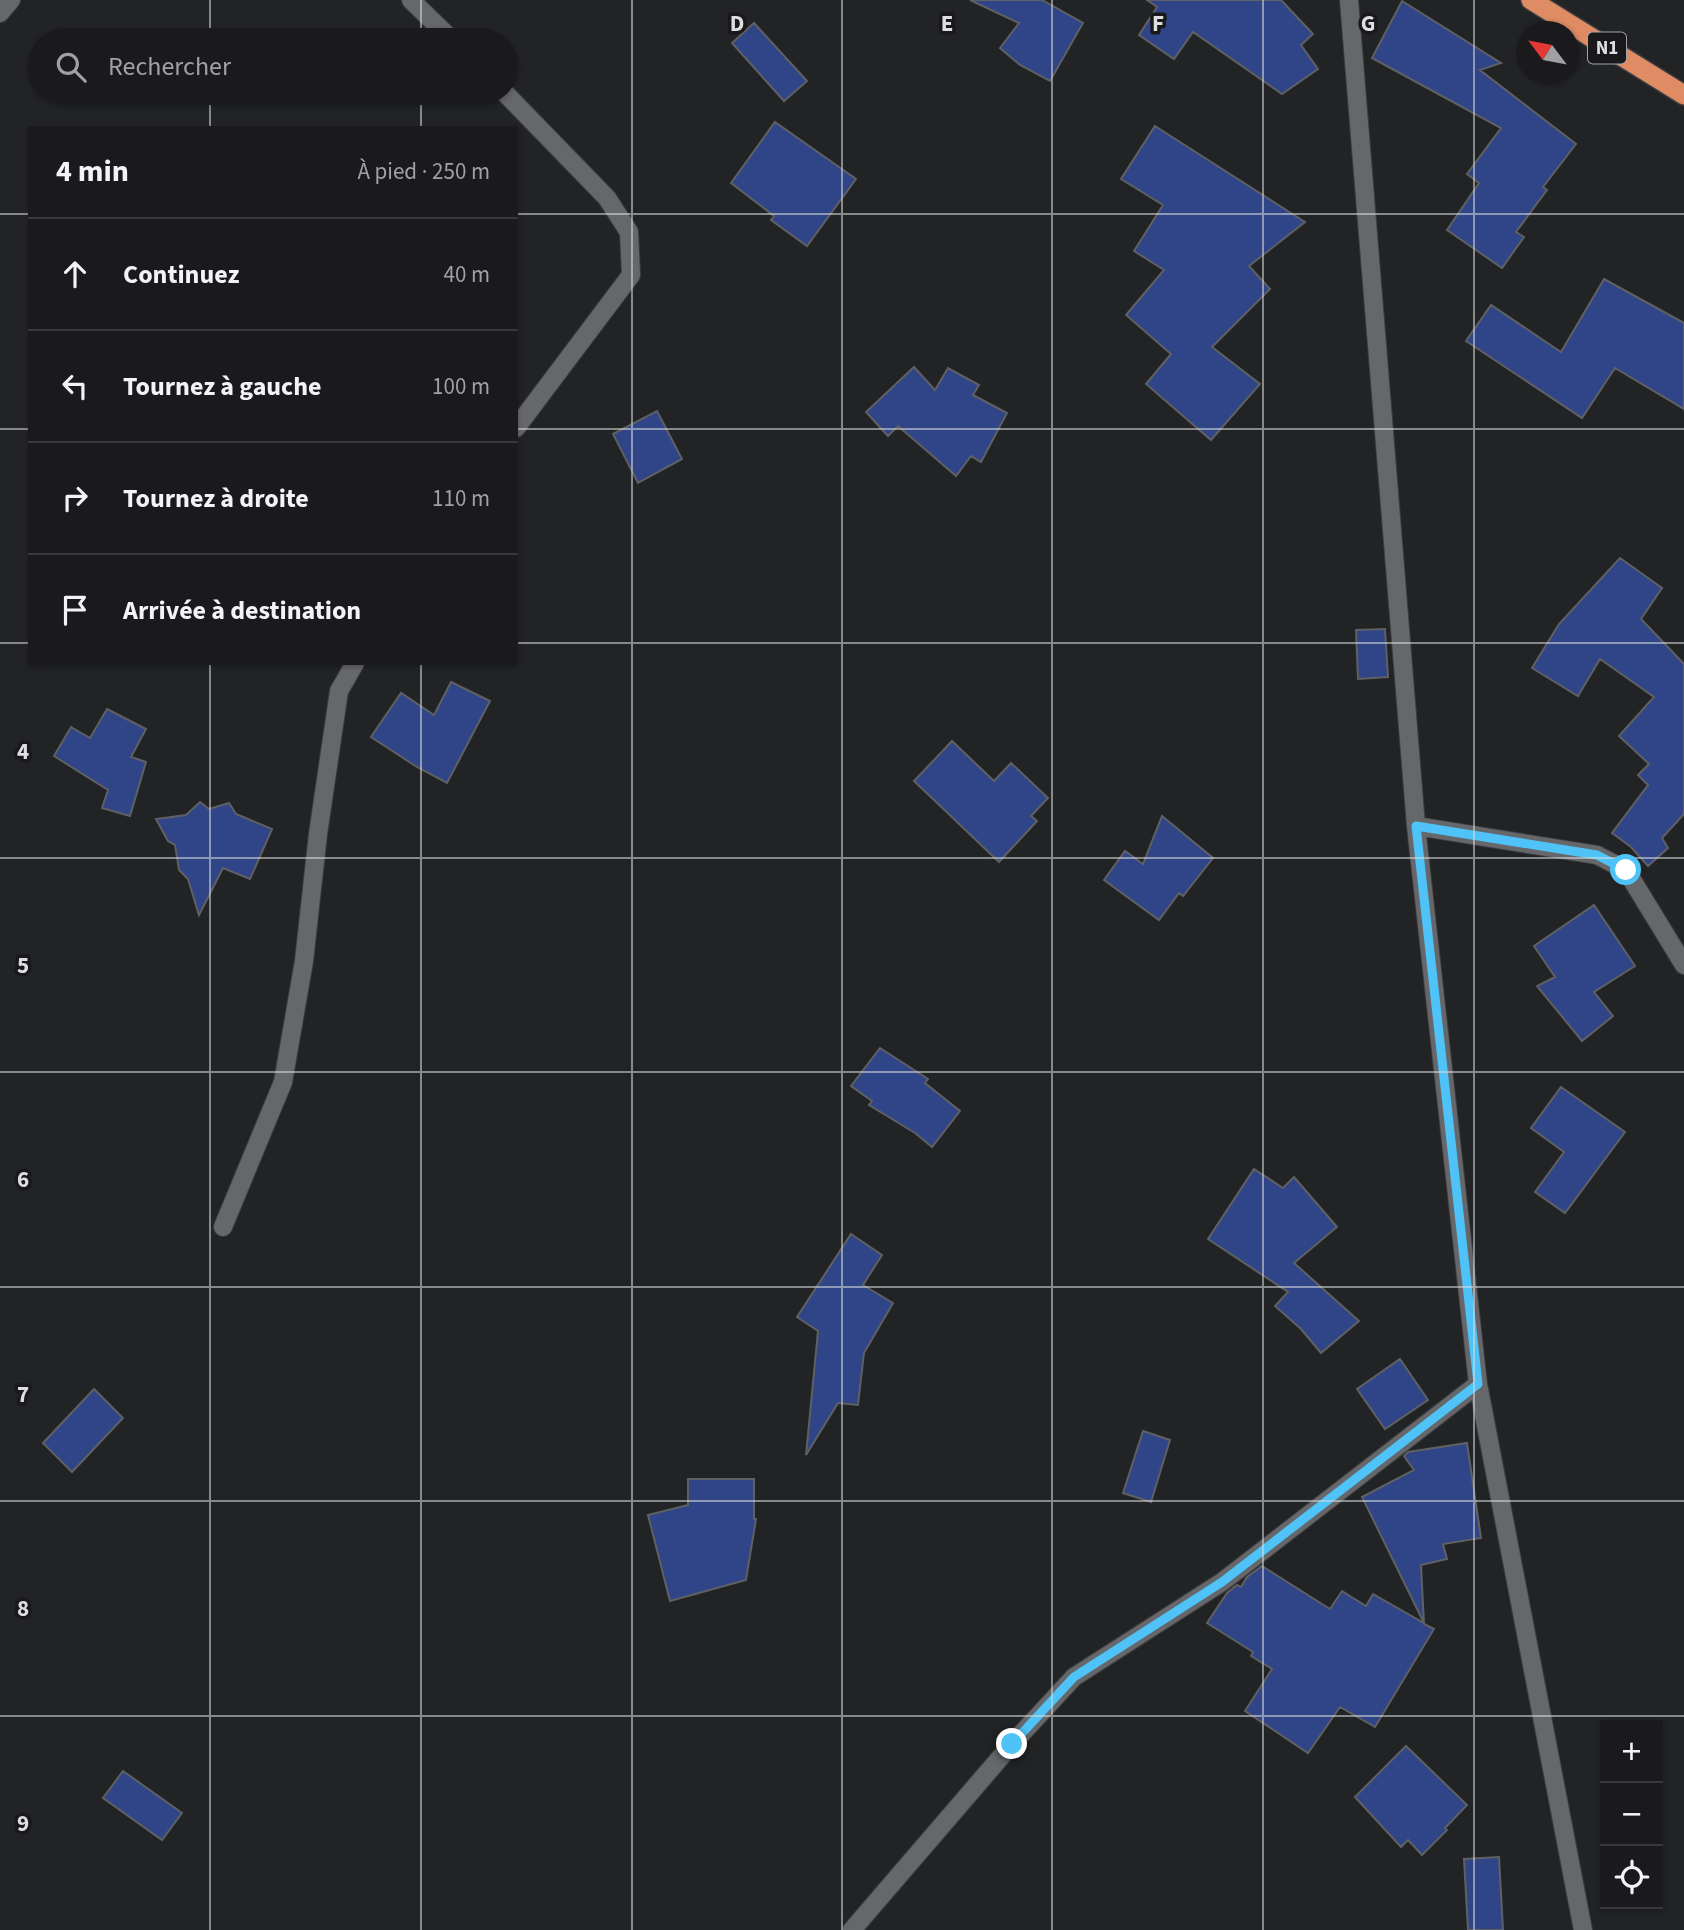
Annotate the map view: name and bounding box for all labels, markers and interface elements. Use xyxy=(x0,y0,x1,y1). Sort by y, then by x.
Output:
text: D xyxy=(730,7,744,40)
text: E xyxy=(941,7,953,40)
text: F xyxy=(1152,7,1164,40)
text: G xyxy=(1361,7,1375,40)
north arrow xyxy=(1516,21,1579,84)
search box xyxy=(28,28,518,105)
road number: N1 xyxy=(1588,32,1626,64)
icon: search xyxy=(52,48,90,86)
text: Rechercher xyxy=(108,48,231,85)
text: 4 min xyxy=(56,150,129,193)
text: À pied · 250 m xyxy=(357,155,490,188)
icon: ahead xyxy=(56,255,94,293)
text: Continuez xyxy=(123,256,239,293)
text: 40 m xyxy=(443,258,490,291)
icon: left xyxy=(56,367,94,405)
text: Tournez à gauche xyxy=(123,368,322,405)
text: 100 m xyxy=(432,370,490,403)
icon: right xyxy=(56,479,94,517)
text: Tournez à droite xyxy=(123,480,309,517)
text: 110 m xyxy=(432,482,490,515)
icon: arrive xyxy=(56,591,94,629)
text: Arrivée à destination xyxy=(123,592,361,629)
text: 4 xyxy=(17,735,29,768)
route start xyxy=(1610,854,1641,885)
text: 5 xyxy=(17,949,29,982)
text: 6 xyxy=(17,1163,29,1196)
text: 7 xyxy=(17,1378,29,1411)
text: 8 xyxy=(17,1592,29,1625)
map controls xyxy=(1600,1720,1663,1909)
button: + xyxy=(1600,1720,1663,1783)
route end xyxy=(996,1728,1027,1759)
button: − xyxy=(1600,1783,1663,1846)
text: 9 xyxy=(17,1807,29,1840)
button: locate xyxy=(1600,1846,1663,1909)

